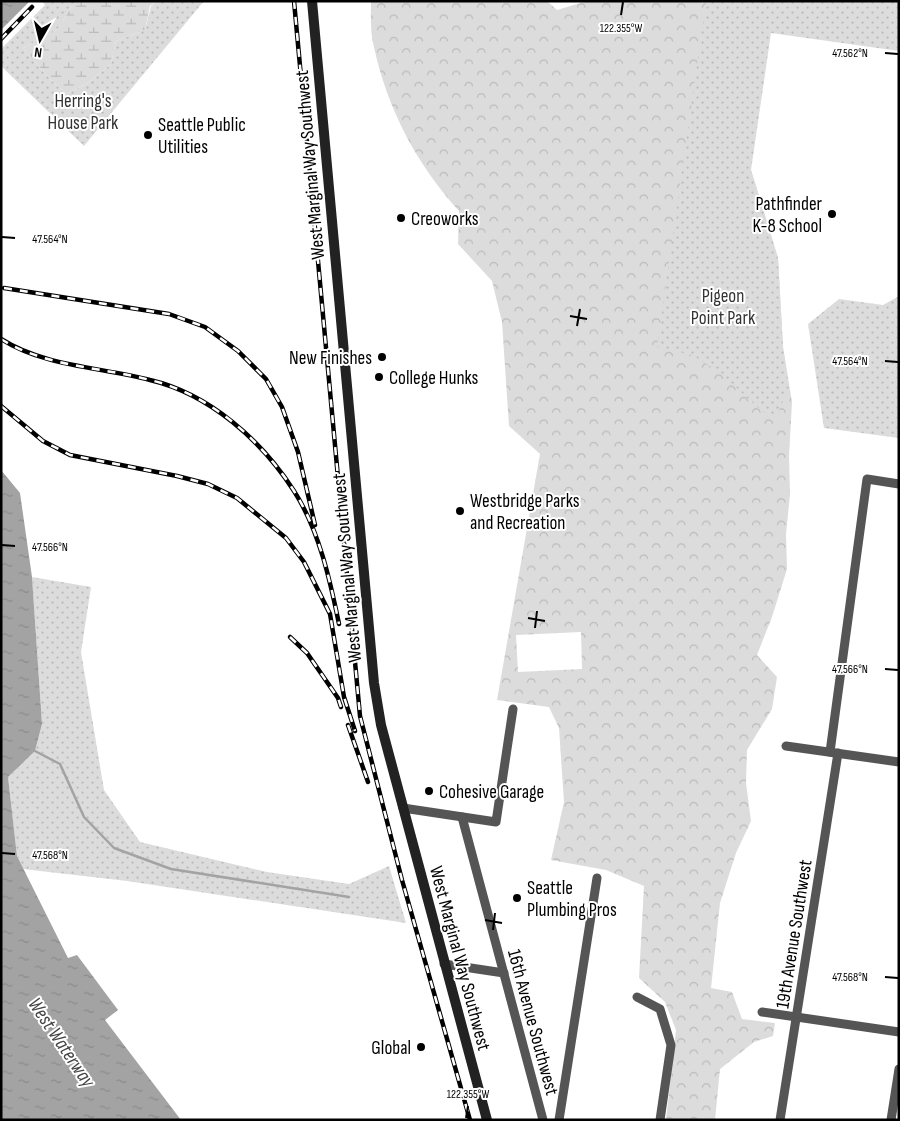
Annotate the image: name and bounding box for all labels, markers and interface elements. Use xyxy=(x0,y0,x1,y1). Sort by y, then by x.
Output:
north arrow xyxy=(15,15,65,65)
text: 122.355°W xyxy=(600,21,642,36)
text: N xyxy=(33,43,43,61)
text: 47.562°N xyxy=(832,46,868,61)
street label: West Marginal Way Southwest xyxy=(291,69,330,261)
park label: Herring's House Park xyxy=(48,90,119,135)
place label: Seattle Public Utilities xyxy=(158,114,246,159)
marker: Seattle Public Utilities xyxy=(142,129,154,141)
place label: Pathfinder K-8 School xyxy=(753,193,823,238)
place label: Creoworks xyxy=(411,208,479,231)
marker: Pathfinder K-8 School xyxy=(826,208,838,220)
marker: Creoworks xyxy=(395,212,407,224)
text: 47.564°N xyxy=(32,232,68,247)
park label: Pigeon Point Park xyxy=(691,285,756,330)
place label: New Finishes xyxy=(289,347,372,370)
marker: New Finishes xyxy=(376,351,388,363)
text: 47.564°N xyxy=(832,354,868,369)
place label: College Hunks xyxy=(389,367,479,390)
marker: College Hunks xyxy=(373,371,385,383)
street label: West Marginal Way Southwest xyxy=(328,472,367,664)
place label: Westbridge Parks and Recreation xyxy=(470,490,580,535)
marker: Westbridge Parks and Recreation xyxy=(454,505,466,517)
text: 47.566°N xyxy=(32,540,68,555)
text: 47.566°N xyxy=(832,662,868,677)
place label: Cohesive Garage xyxy=(439,781,544,804)
marker: Cohesive Garage xyxy=(423,785,435,797)
text: 47.568°N xyxy=(32,848,68,863)
street label: 19th Avenue Southwest xyxy=(771,858,818,1010)
street label: West Marginal Way Southwest xyxy=(424,864,495,1053)
place label: Seattle Plumbing Pros xyxy=(527,877,617,922)
marker: Seattle Plumbing Pros xyxy=(511,892,523,904)
street label: 16th Avenue Southwest xyxy=(502,947,563,1098)
text: 47.568°N xyxy=(832,970,868,985)
water label: West Waterway xyxy=(22,993,101,1093)
place label: Global xyxy=(371,1037,411,1060)
marker: Global xyxy=(415,1041,427,1053)
text: 122.355°W xyxy=(447,1087,489,1102)

